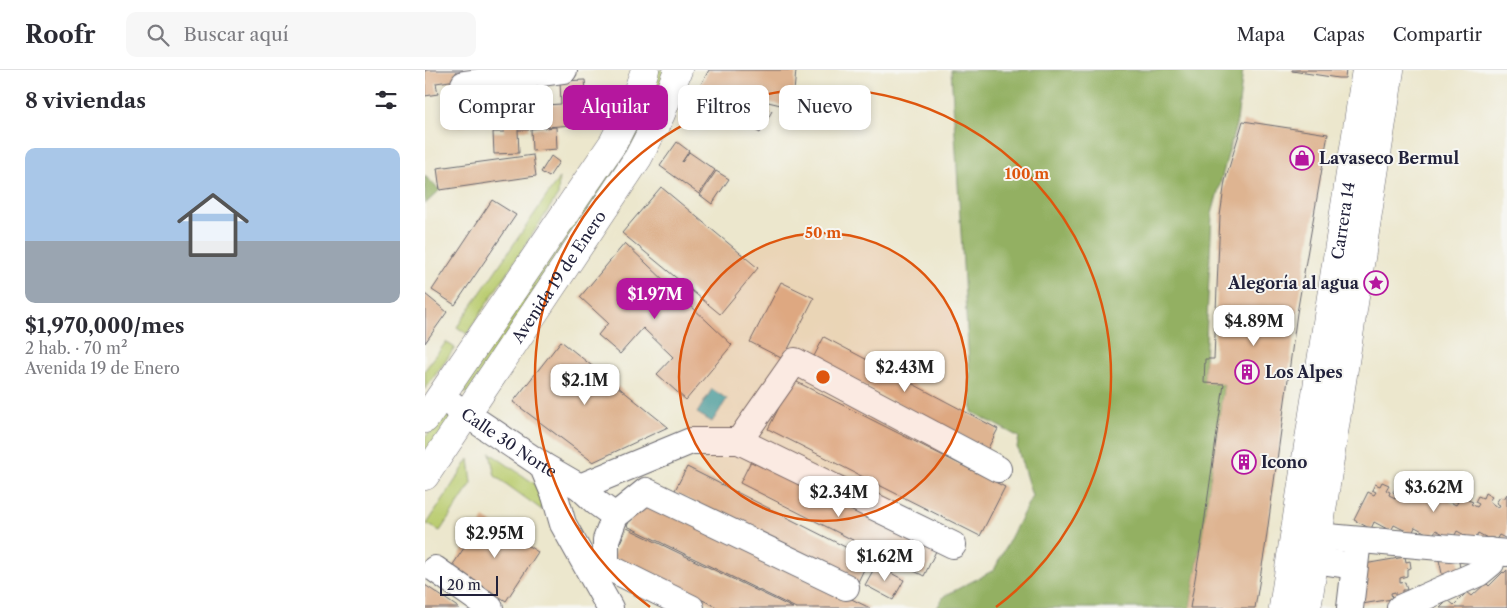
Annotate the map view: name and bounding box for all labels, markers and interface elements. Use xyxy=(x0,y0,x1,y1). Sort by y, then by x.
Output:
search box xyxy=(126,12,476,57)
text: Roofr xyxy=(25,20,96,49)
icon: search xyxy=(144,21,172,49)
text: Buscar aquí xyxy=(184,23,288,46)
text: Mapa xyxy=(1237,24,1285,46)
text: Capas xyxy=(1313,24,1365,46)
text: Compartir xyxy=(1393,24,1482,46)
chip: Comprar xyxy=(440,85,553,130)
chip: Alquilar xyxy=(563,85,668,130)
chip: Filtros xyxy=(678,85,769,130)
chip: Nuevo xyxy=(779,85,871,130)
icon: filters xyxy=(372,86,400,114)
text: 8 viviendas xyxy=(25,88,146,113)
shop icon: Lavaseco Bermul xyxy=(1289,145,1315,171)
place label: Lavaseco Bermul xyxy=(1319,148,1459,168)
text: 100 m xyxy=(1005,164,1049,183)
icon: home xyxy=(168,180,258,270)
street label: Carrera 14 xyxy=(1327,180,1359,261)
street label: Avenida 19 de Enero xyxy=(507,206,610,347)
text: 50 m xyxy=(805,223,841,242)
place icon: Alegoría al agua xyxy=(1363,270,1389,296)
place label: Alegoría al agua xyxy=(1227,273,1360,293)
pin: $1.97M xyxy=(614,278,696,320)
text: $1.97M xyxy=(627,284,683,304)
pin: $4.89M xyxy=(1213,304,1295,347)
text: $4.89M xyxy=(1224,311,1284,331)
text: $1,970,000/mes xyxy=(25,313,184,338)
text: 2 hab. · 70 m² xyxy=(25,338,128,358)
pin: $2.43M xyxy=(864,350,946,393)
text: $2.43M xyxy=(876,357,934,377)
text: Avenida 19 de Enero xyxy=(25,358,180,378)
building icon: Los Alpes xyxy=(1234,359,1260,385)
place label: Los Alpes xyxy=(1265,362,1343,382)
pin: $2.1M xyxy=(550,364,620,406)
centre of rings xyxy=(814,368,832,386)
text: $2.1M xyxy=(561,370,609,390)
street label: Calle 30 Norte xyxy=(457,404,561,482)
building icon: Icono xyxy=(1231,449,1257,475)
place label: Icono xyxy=(1261,452,1308,472)
pin: $3.62M xyxy=(1393,470,1475,513)
pin: $2.34M xyxy=(798,476,880,518)
text: $3.62M xyxy=(1405,477,1463,497)
text: $2.34M xyxy=(810,482,868,502)
pin: $2.95M xyxy=(454,516,536,559)
text: $2.95M xyxy=(466,523,524,543)
pin: $1.62M xyxy=(844,540,926,582)
text: $1.62M xyxy=(857,546,913,566)
scale bar xyxy=(440,573,497,596)
text: 20 m xyxy=(447,576,481,594)

